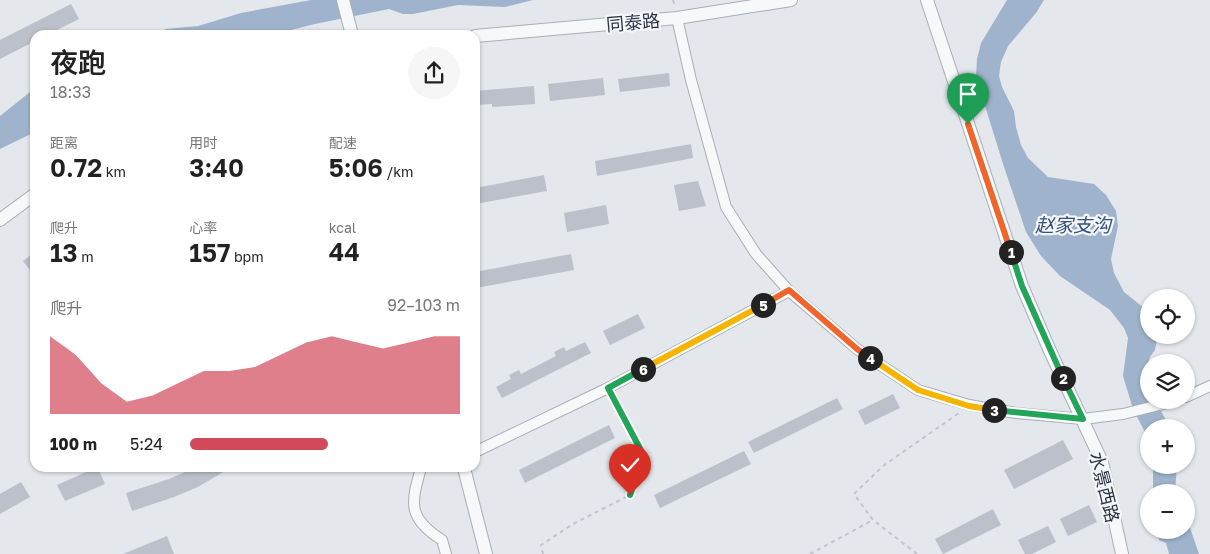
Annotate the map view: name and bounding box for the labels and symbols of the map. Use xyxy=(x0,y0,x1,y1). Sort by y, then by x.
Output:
street label: 同泰路 xyxy=(605,9,661,35)
pin xyxy=(947,73,989,124)
water label: 赵家支沟 xyxy=(1035,213,1113,236)
pin: 1 xyxy=(998,240,1024,264)
pin: 5 xyxy=(750,292,776,318)
pin: 4 xyxy=(858,346,882,370)
pin: 6 xyxy=(630,356,656,382)
pin: 2 xyxy=(1050,366,1076,390)
pin: 3 xyxy=(982,398,1006,422)
pin xyxy=(609,444,651,495)
street label: 水景西路 xyxy=(1086,449,1124,525)

